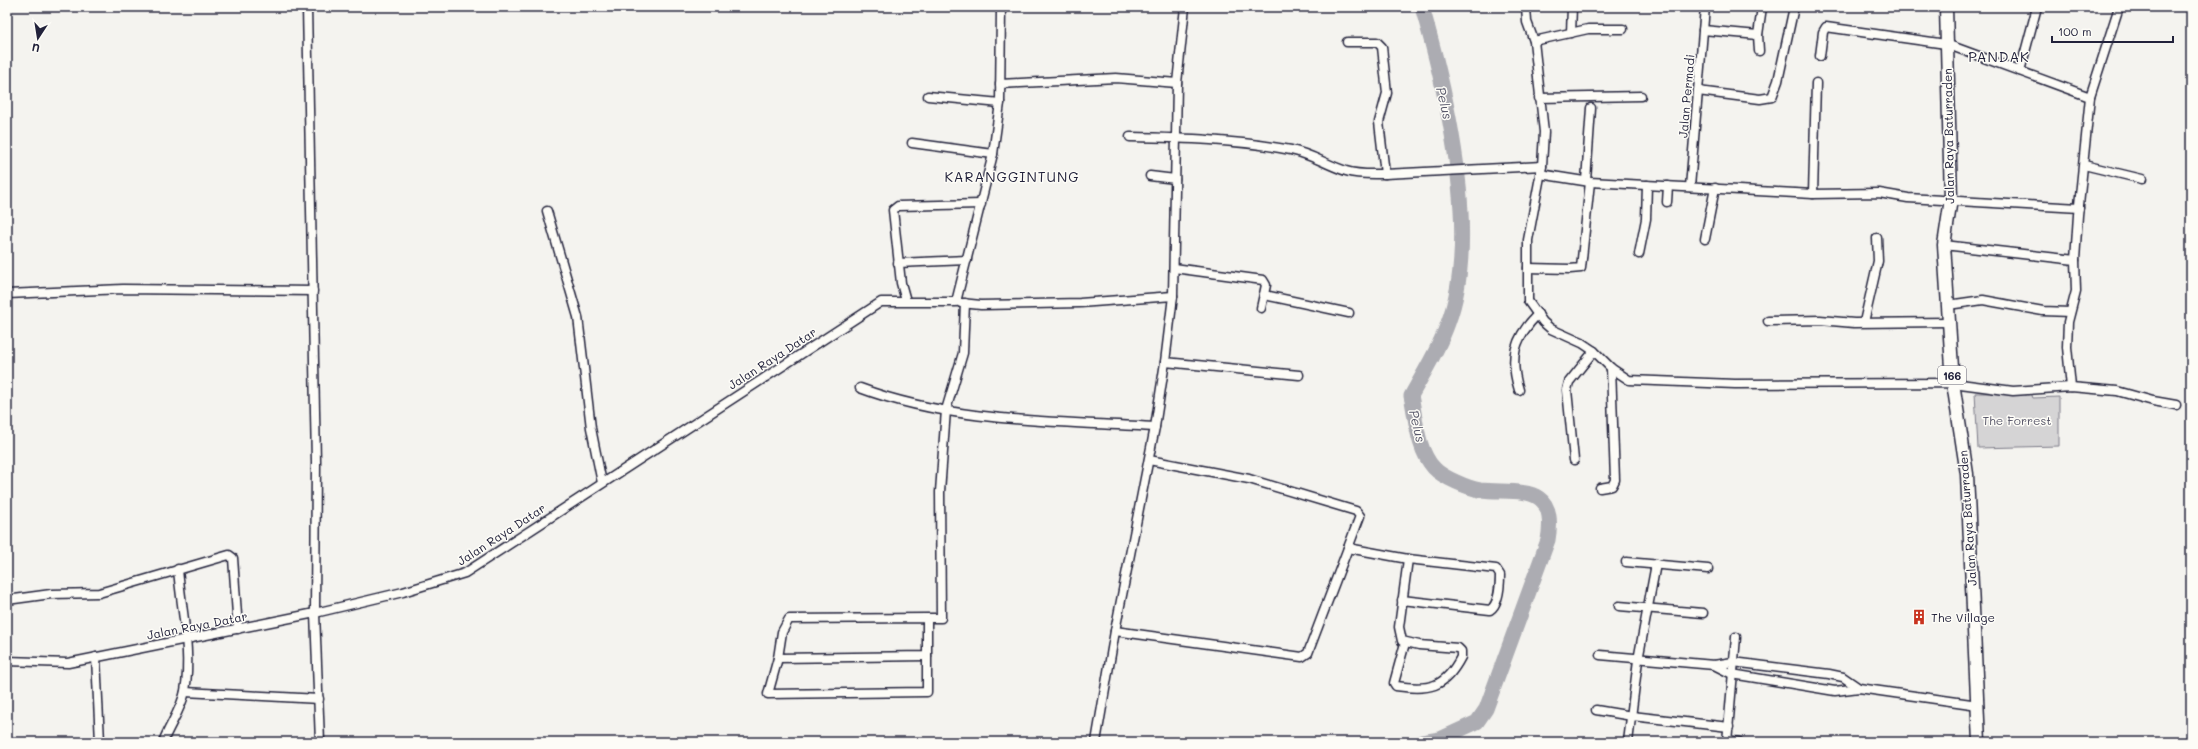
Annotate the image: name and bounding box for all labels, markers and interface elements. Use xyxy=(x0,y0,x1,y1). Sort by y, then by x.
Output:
north arrow xyxy=(18,18,58,58)
scale bar xyxy=(2052,18,2173,44)
text: 100 m xyxy=(2058,23,2092,39)
text: U xyxy=(30,40,41,56)
district label: PANDAK xyxy=(1968,47,2030,66)
street label: Jalan Permadi xyxy=(1674,53,1698,139)
street label: Jalan Raya Baturraden xyxy=(1939,68,1957,204)
water label: Pelus xyxy=(1433,85,1457,121)
district label: KARANGGINTUNG xyxy=(944,167,1080,186)
street label: Jalan Raya Datar xyxy=(725,323,819,393)
road number: 166 xyxy=(1938,366,1966,384)
water label: Pelus xyxy=(1406,408,1430,444)
park label: The Forrest xyxy=(1982,412,2052,428)
street label: Jalan Raya Baturraden xyxy=(1954,450,1980,586)
street label: Jalan Raya Datar xyxy=(454,499,548,569)
street label: Jalan Raya Datar xyxy=(145,607,249,643)
building icon: The Village xyxy=(1910,608,1928,626)
place label: The Village xyxy=(1931,609,1995,625)

